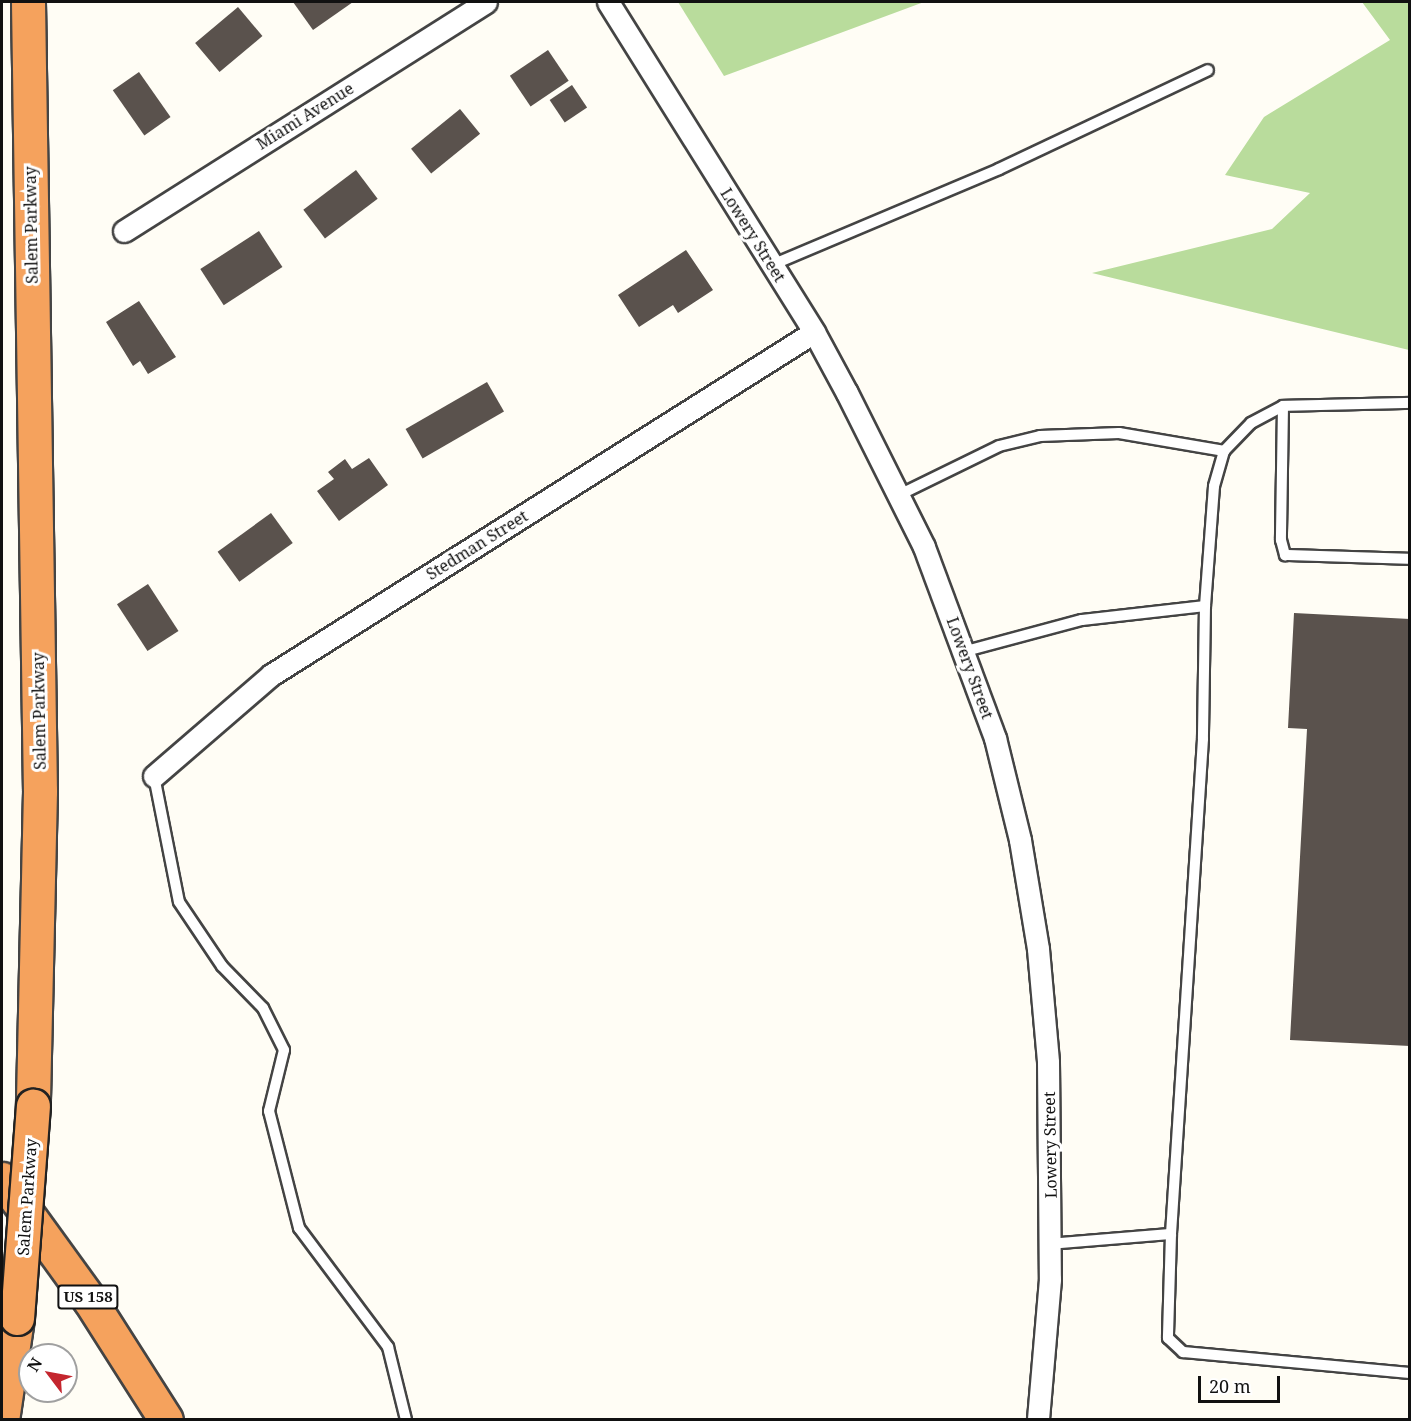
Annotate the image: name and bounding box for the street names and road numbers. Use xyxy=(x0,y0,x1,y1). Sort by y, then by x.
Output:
street label: Miami Avenue xyxy=(253,79,357,153)
street label: Salem Parkway xyxy=(20,166,42,284)
street label: Lowery Street xyxy=(717,185,789,285)
street label: Stedman Street xyxy=(423,506,531,584)
street label: Lowery Street xyxy=(943,614,997,722)
street label: Salem Parkway xyxy=(28,652,50,770)
street label: Lowery Street xyxy=(1039,1091,1061,1199)
street label: Salem Parkway xyxy=(13,1138,41,1256)
road number: US 158 xyxy=(56,1285,119,1309)

